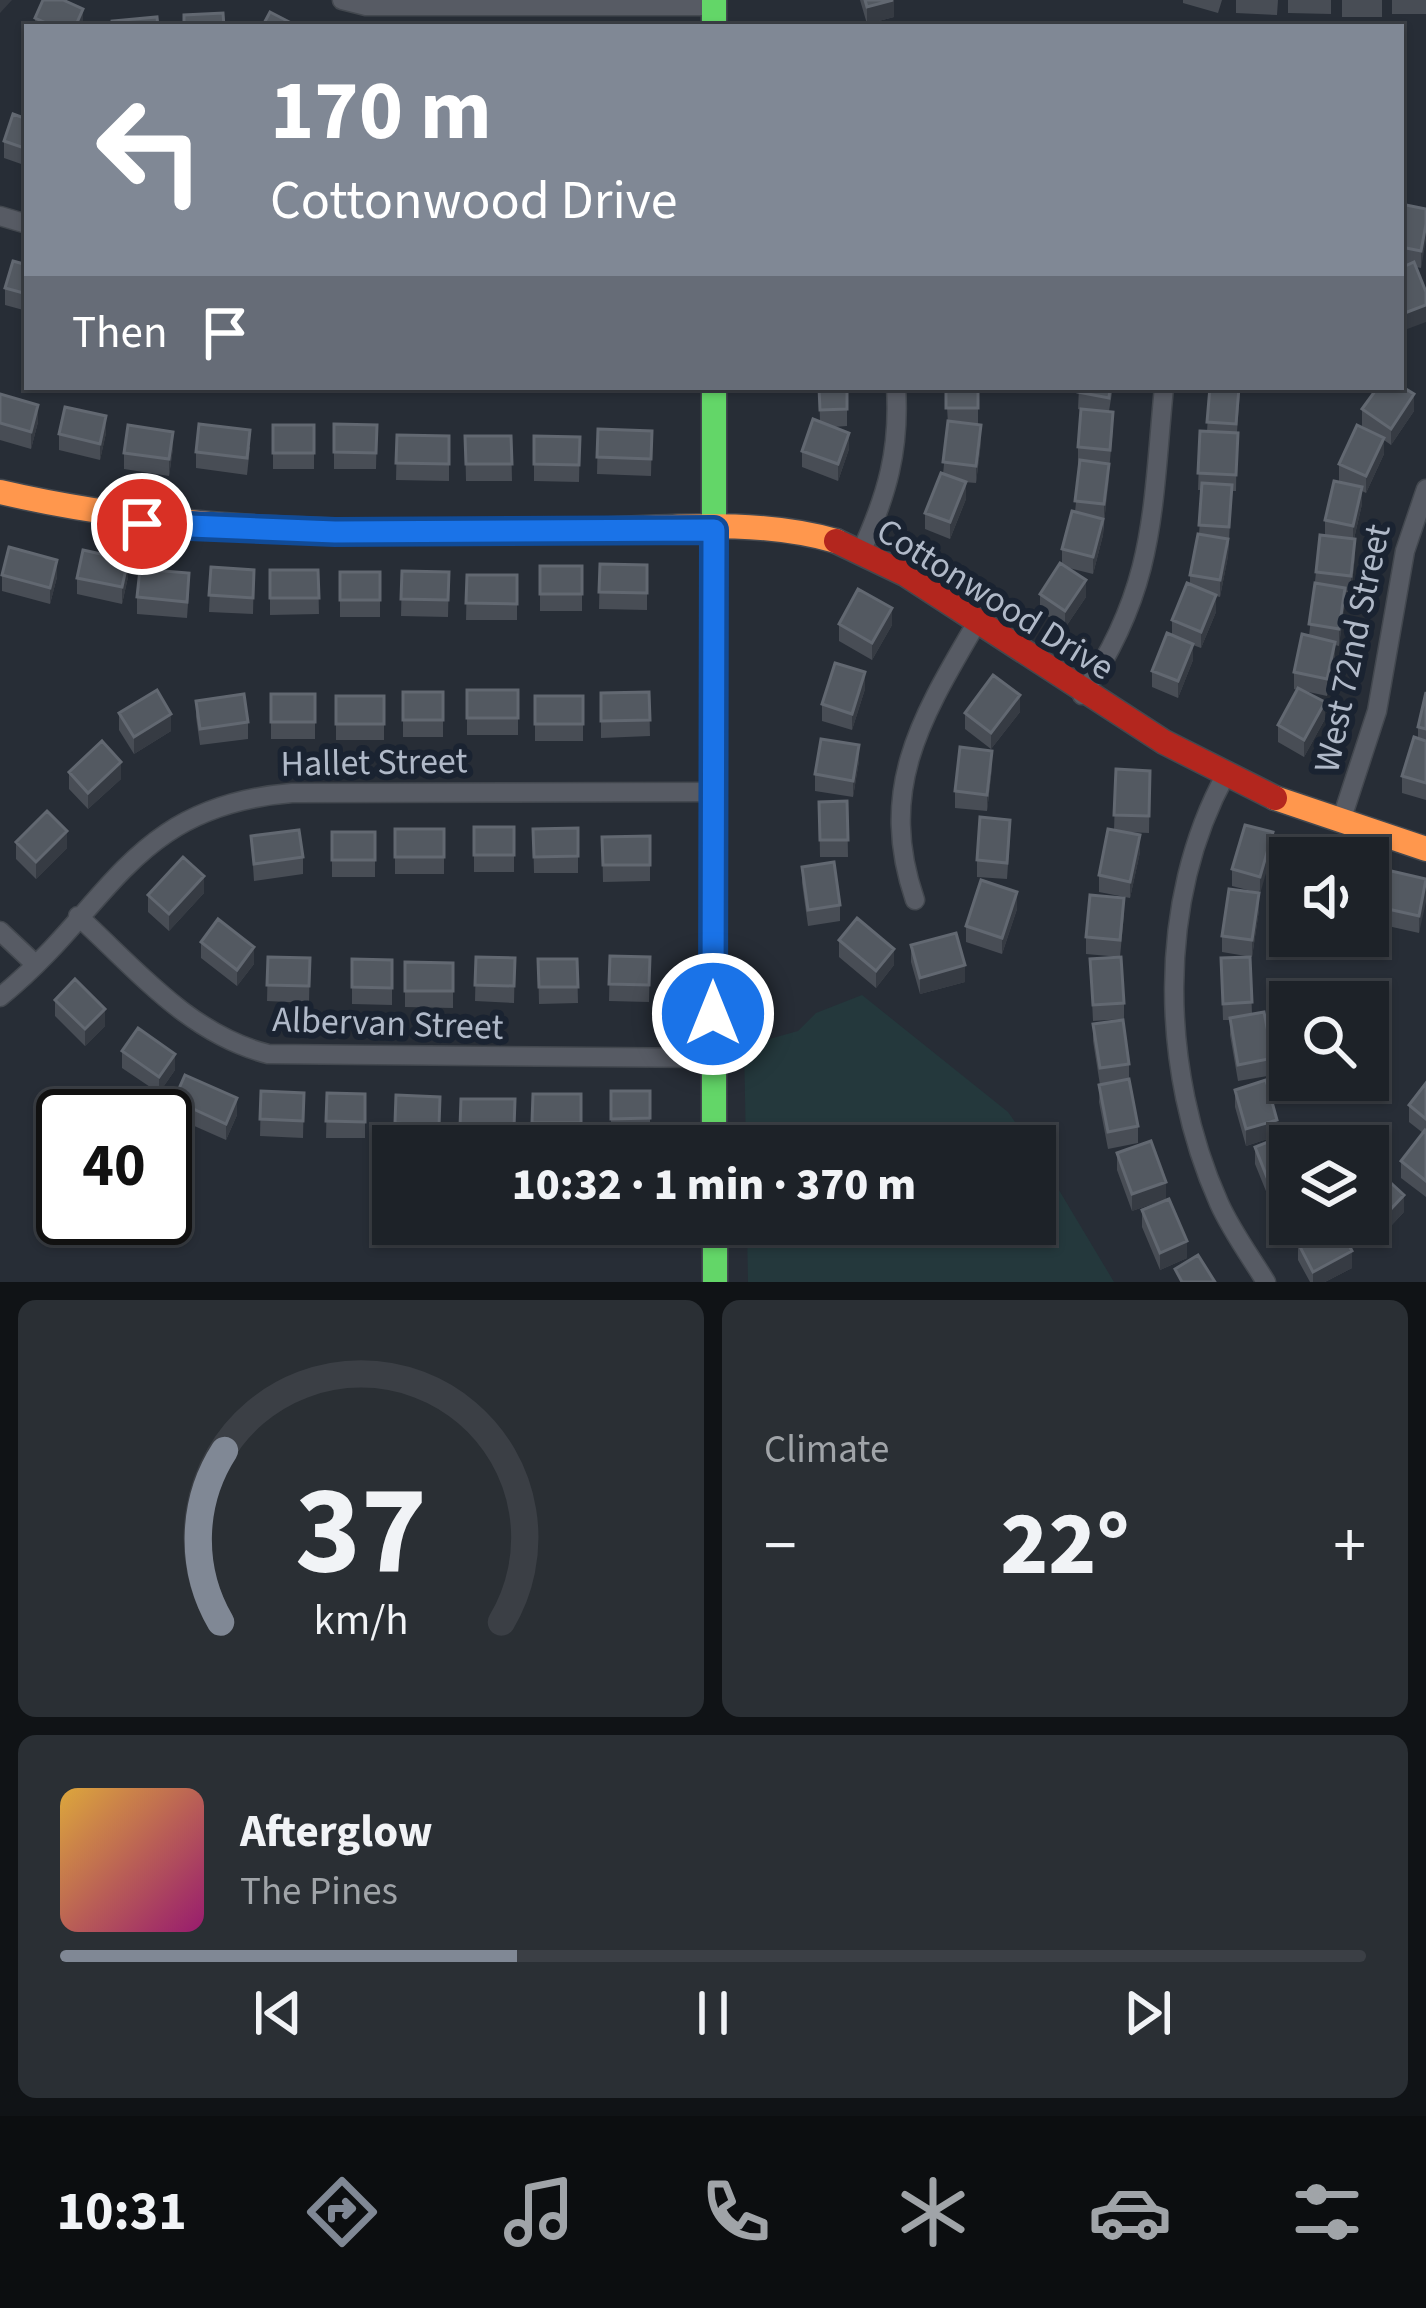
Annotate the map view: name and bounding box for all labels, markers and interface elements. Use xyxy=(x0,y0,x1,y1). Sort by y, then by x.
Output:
text: 170 m xyxy=(270,52,492,172)
icon: left xyxy=(72,72,228,228)
text: Cottonwood Drive xyxy=(270,163,678,240)
icon: arrive xyxy=(192,300,258,366)
text: Then xyxy=(72,301,168,365)
pin xyxy=(91,473,193,575)
icon: arrive xyxy=(109,491,175,557)
street label: Cottonwood Drive xyxy=(866,506,1124,693)
street label: West 72nd Street xyxy=(1301,519,1404,777)
street label: Hallet Street xyxy=(280,735,468,790)
map controls xyxy=(1269,837,1389,1245)
button: sound xyxy=(1269,837,1389,957)
position arrow xyxy=(650,951,776,1077)
button: search xyxy=(1269,981,1389,1101)
street label: Albervan Street xyxy=(272,994,504,1053)
speed limit sign: 40 xyxy=(36,1089,192,1245)
button: layers xyxy=(1269,1125,1389,1245)
text: 10:32 · 1 min · 370 m xyxy=(512,1153,916,1217)
text: Climate xyxy=(764,1422,889,1478)
text: 37 xyxy=(295,1443,427,1621)
text: 22° xyxy=(1000,1481,1130,1609)
text: − xyxy=(764,1499,797,1593)
text: + xyxy=(1333,1499,1366,1593)
text: km/h xyxy=(313,1589,409,1650)
text: Afterglow xyxy=(240,1800,433,1864)
text: The Pines xyxy=(240,1864,398,1920)
icon: previous xyxy=(245,1980,311,2046)
icon: pause xyxy=(680,1980,746,2046)
icon: next xyxy=(1115,1980,1181,2046)
icon: directions xyxy=(300,2170,384,2254)
icon: music xyxy=(497,2170,581,2254)
icon: phone xyxy=(694,2170,778,2254)
icon: climate xyxy=(891,2170,975,2254)
icon: car xyxy=(1088,2170,1172,2254)
icon: filters xyxy=(1285,2170,1369,2254)
text: 10:31 xyxy=(57,2174,187,2251)

